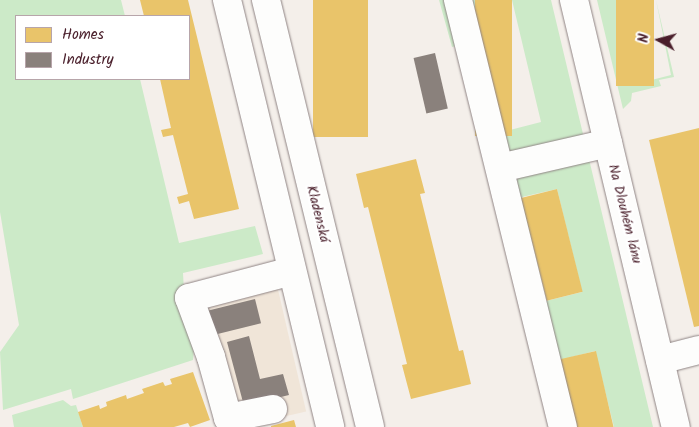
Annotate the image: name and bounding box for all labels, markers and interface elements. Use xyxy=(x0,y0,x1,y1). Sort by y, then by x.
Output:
legend xyxy=(15,15,190,80)
north arrow xyxy=(634,15,684,65)
text: Homes xyxy=(62,23,104,47)
text: N xyxy=(633,32,656,44)
text: Industry xyxy=(62,48,114,72)
street label: Na Dlouhém lánu xyxy=(605,163,645,265)
street label: Kladenská xyxy=(303,184,333,244)

